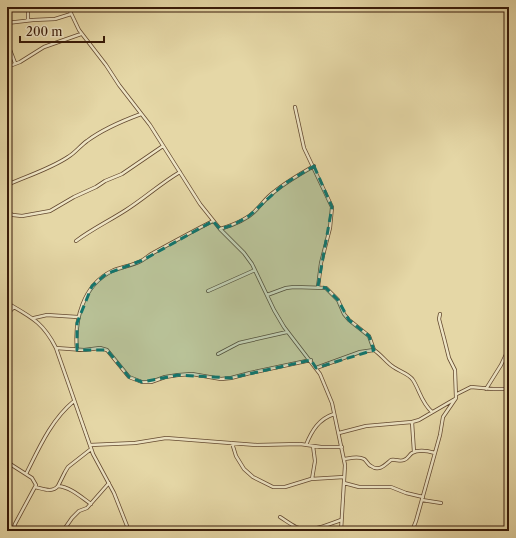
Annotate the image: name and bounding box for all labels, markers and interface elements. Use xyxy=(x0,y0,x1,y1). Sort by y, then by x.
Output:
scale bar xyxy=(20,18,104,44)
text: 200 m xyxy=(26,24,63,39)

